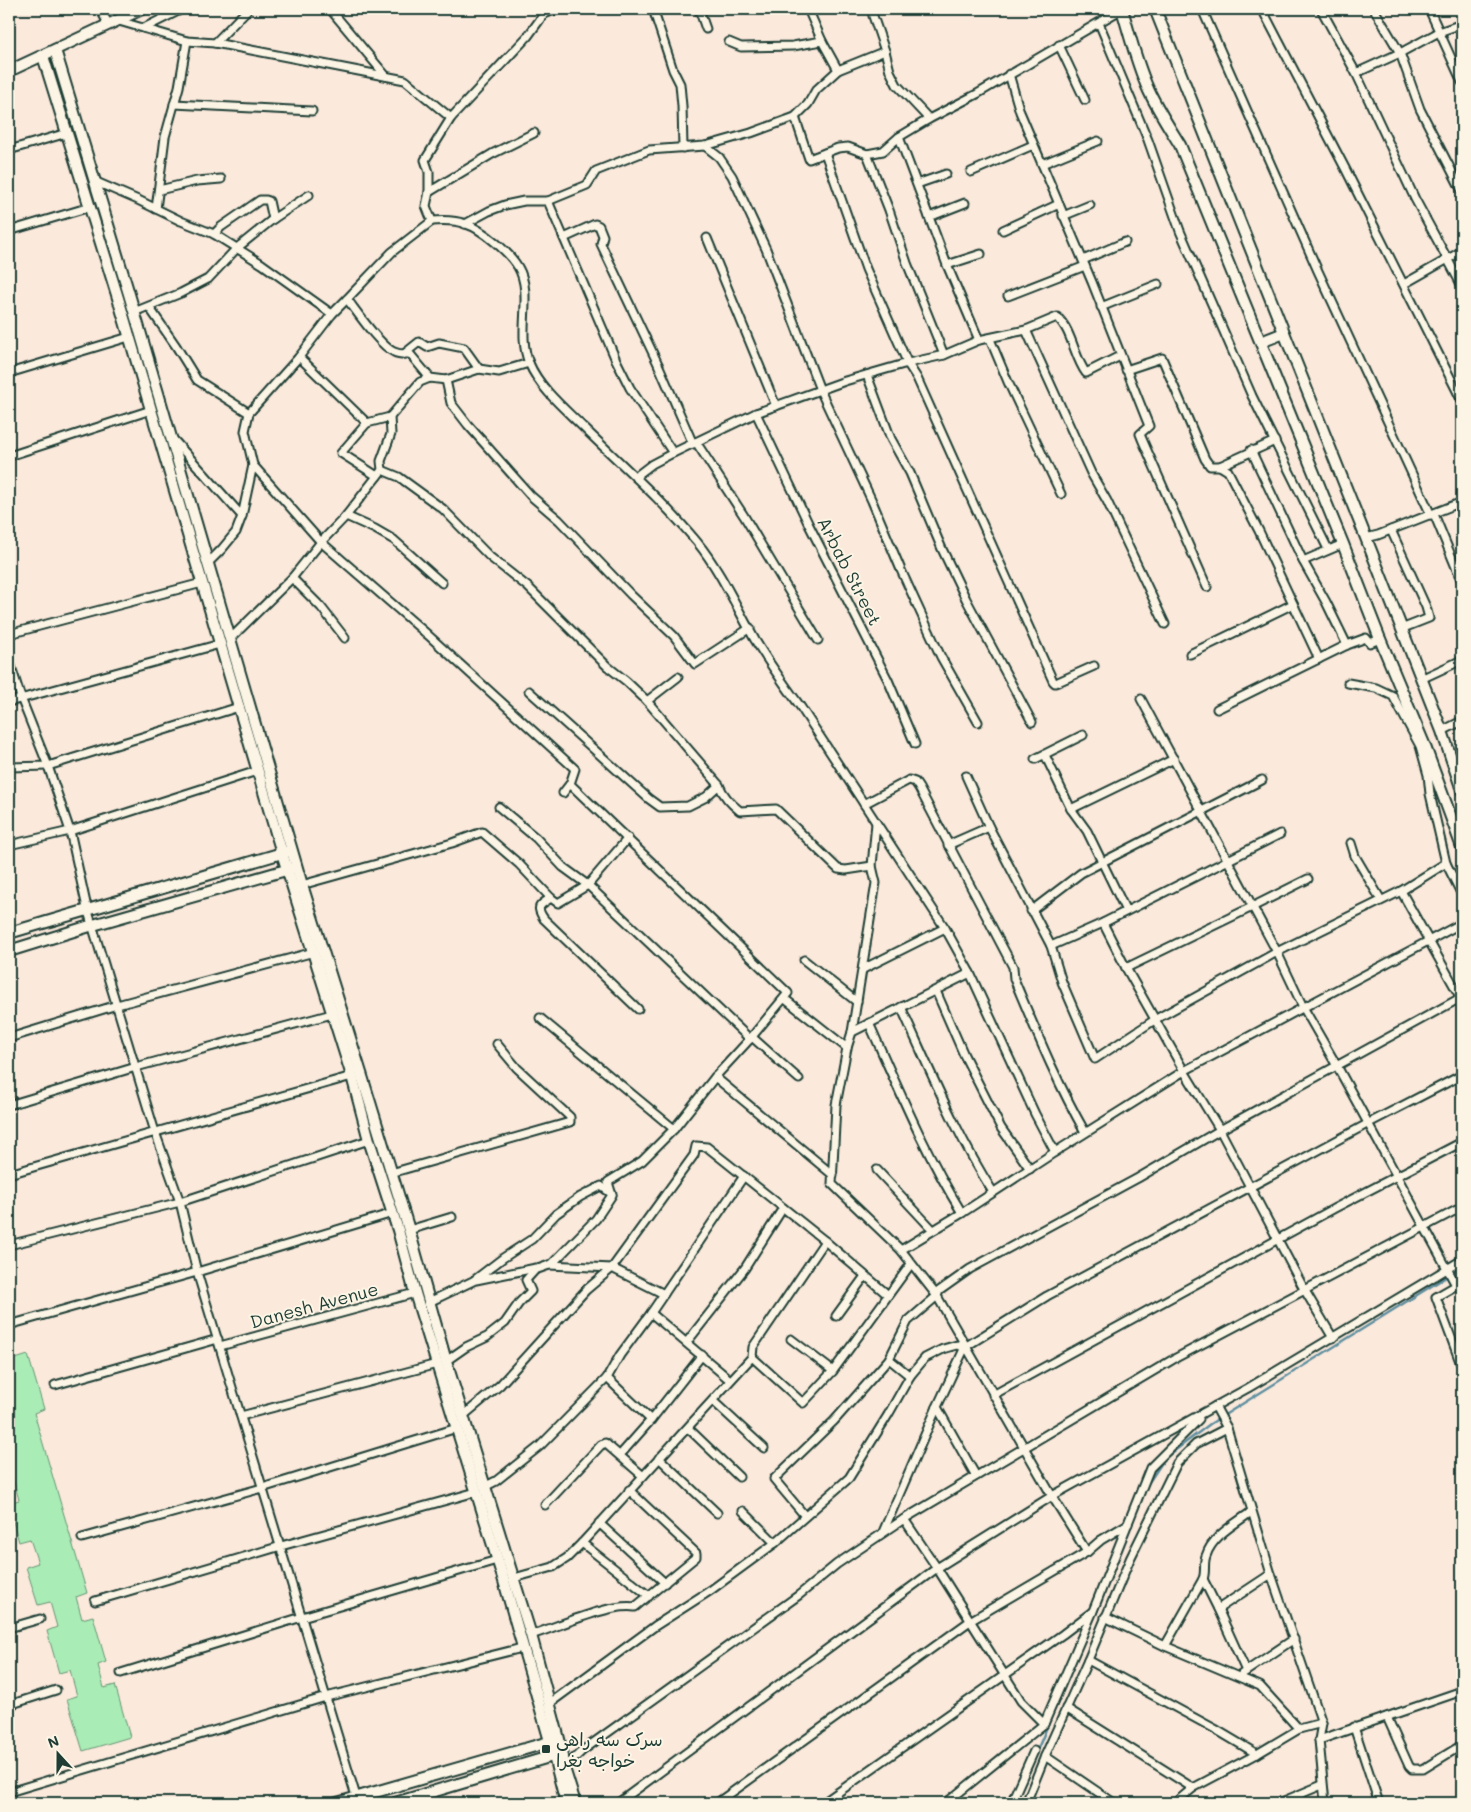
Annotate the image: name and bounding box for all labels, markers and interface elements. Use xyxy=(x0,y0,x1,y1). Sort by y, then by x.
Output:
street label: Arbab Street xyxy=(812,513,888,629)
street label: Danesh Avenue xyxy=(247,1276,381,1334)
place label: سرک سه راهی خواجه بغرا xyxy=(556,1727,663,1772)
north arrow xyxy=(32,1730,82,1780)
text: N xyxy=(45,1731,62,1752)
marker: سرک سه راهی خواجه بغرا xyxy=(540,1743,552,1755)

